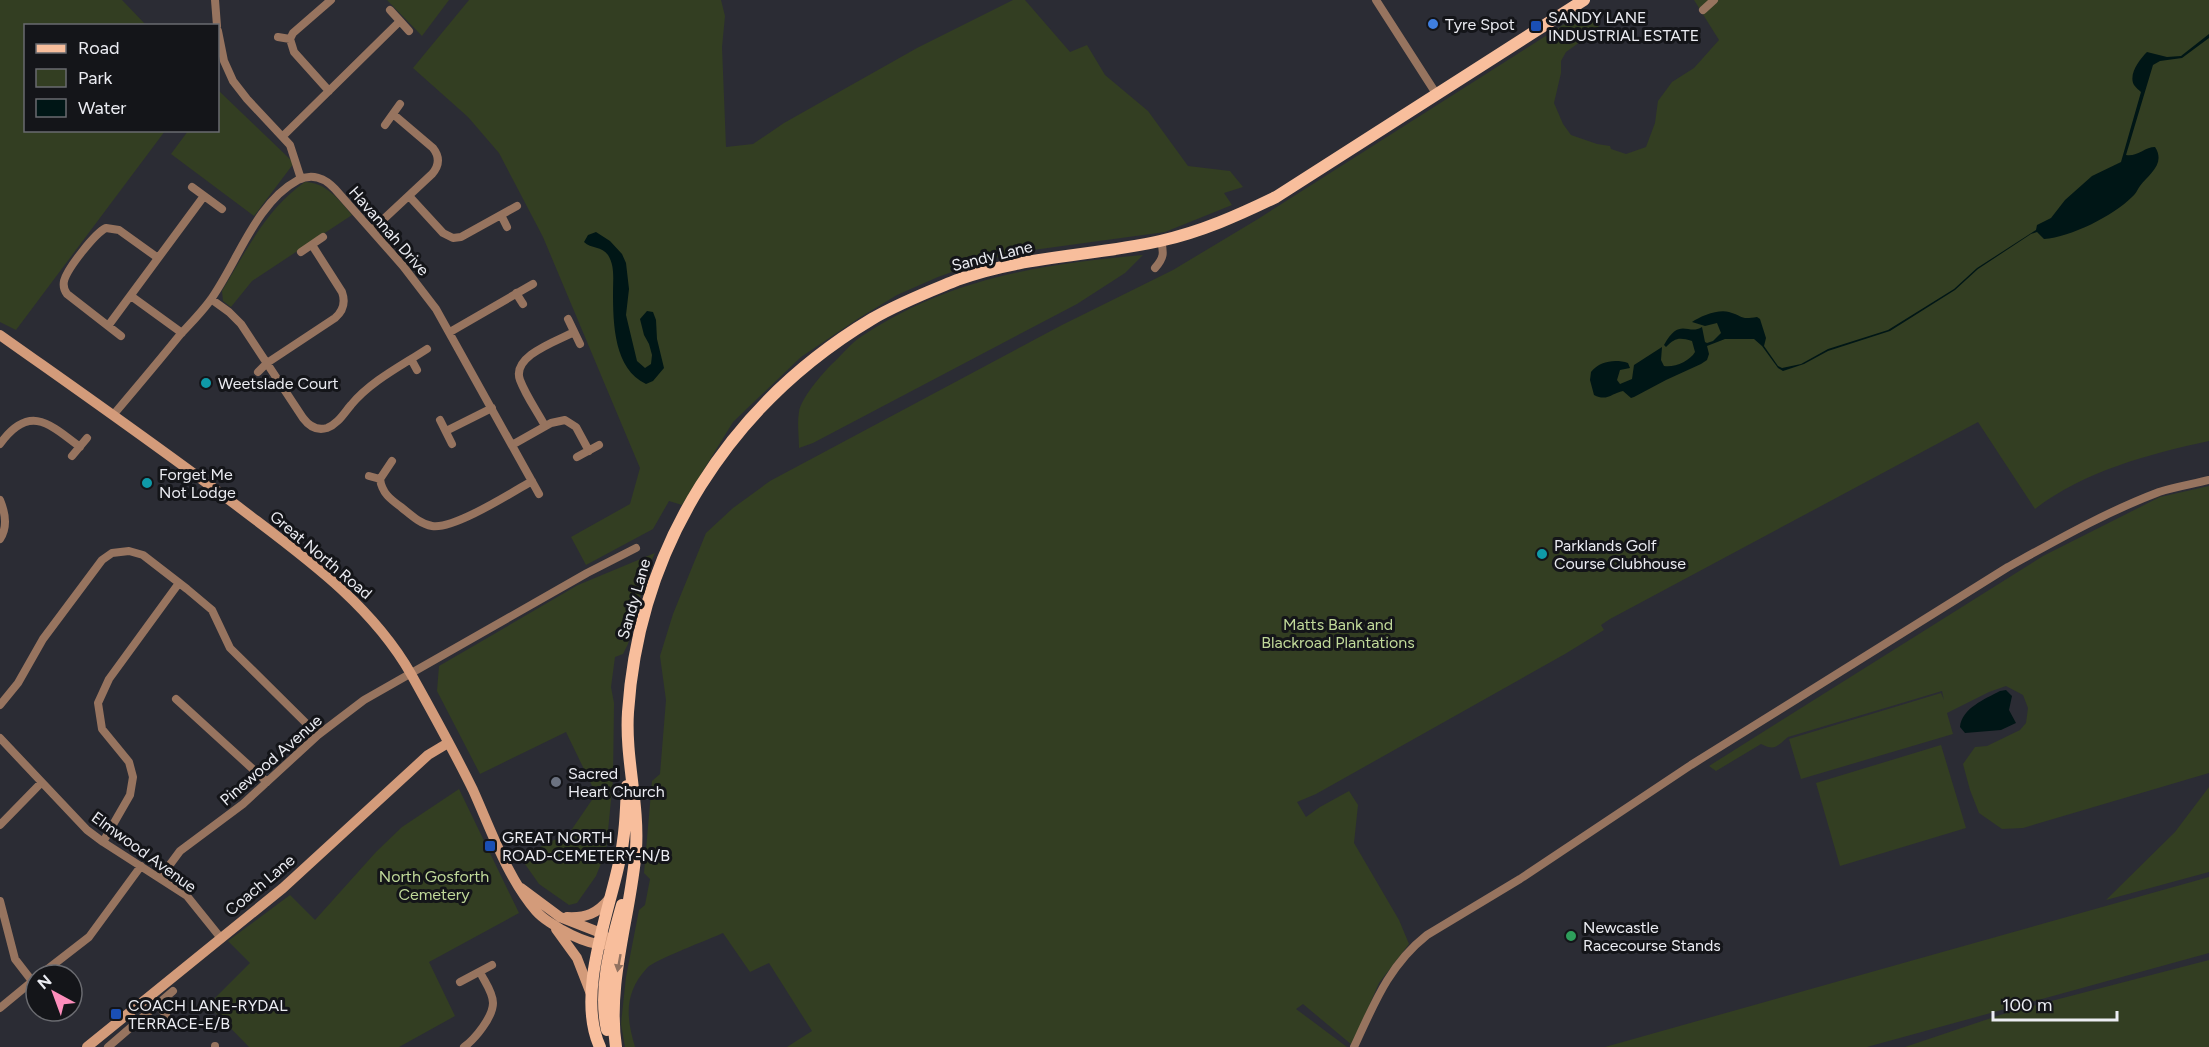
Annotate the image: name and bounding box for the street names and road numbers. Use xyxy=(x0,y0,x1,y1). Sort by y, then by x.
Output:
street label: Havannah Drive xyxy=(345,182,433,280)
street label: Sandy Lane xyxy=(950,237,1035,275)
street label: Great North Road xyxy=(266,507,376,603)
street label: Sandy Lane xyxy=(613,556,655,641)
street label: Pinewood Avenue xyxy=(216,710,326,809)
street label: Elmwood Avenue xyxy=(88,808,200,897)
street label: Coach Lane xyxy=(221,850,299,919)

